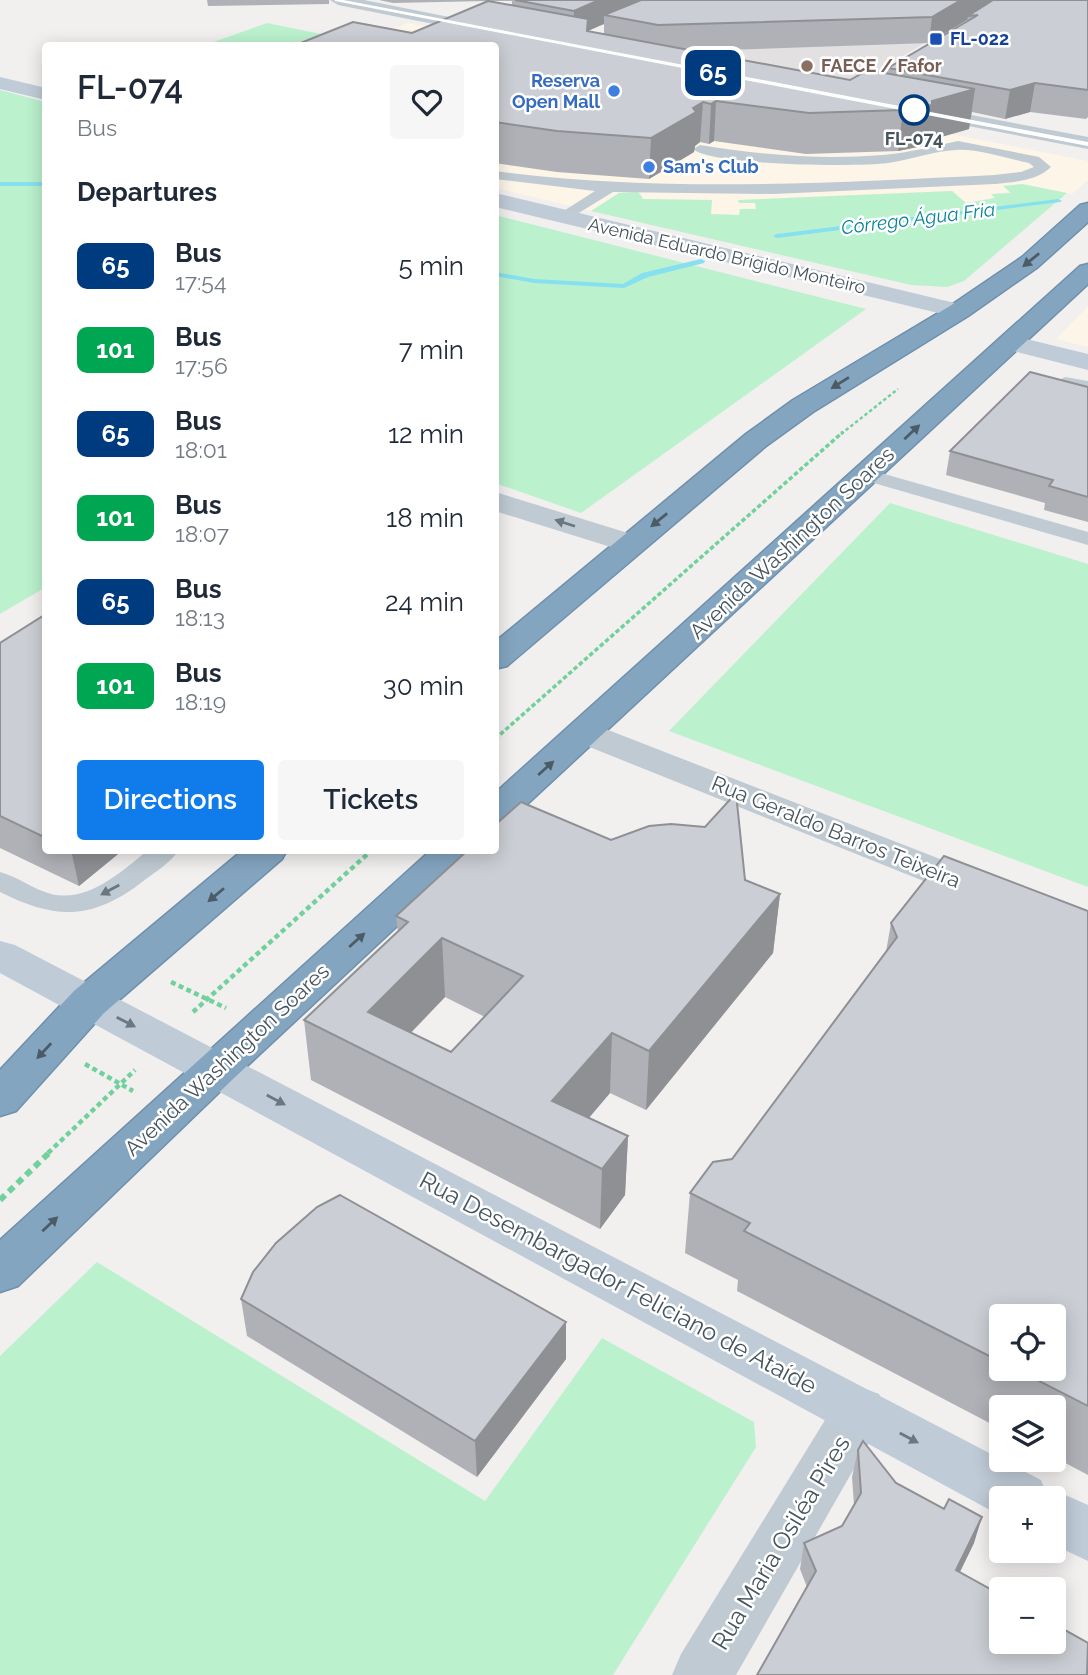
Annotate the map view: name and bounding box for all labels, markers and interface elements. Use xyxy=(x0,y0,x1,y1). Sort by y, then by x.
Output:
place label: FL-022 xyxy=(950,28,1009,49)
marker: FL-022 xyxy=(928,31,944,47)
line badge: 65 xyxy=(682,50,744,96)
place label: FAECE / Fafor xyxy=(821,55,942,76)
text: 65 xyxy=(699,58,727,87)
marker: FAECE / Fafor xyxy=(799,58,815,74)
button: heart xyxy=(390,65,464,139)
text: FL-074 xyxy=(77,68,183,107)
place label: Reserva Open Mall xyxy=(512,70,600,112)
marker: Reserva Open Mall xyxy=(606,83,622,99)
marker: FL-074 xyxy=(899,95,929,125)
text: Bus xyxy=(77,114,117,141)
place label: FL-074 xyxy=(885,128,943,149)
place label: Sam's Club xyxy=(663,156,759,177)
marker: Sam's Club xyxy=(641,159,657,175)
text: Departures xyxy=(77,177,217,207)
water label: Córrego Água Fria xyxy=(840,198,996,238)
street label: Avenida Eduardo Brígido Monteiro xyxy=(586,213,868,298)
text: Bus xyxy=(175,238,222,268)
text: 65 xyxy=(102,251,129,280)
text: 5 min xyxy=(398,251,464,281)
one-way arrow xyxy=(1023,252,1040,267)
text: 17:54 xyxy=(175,268,226,295)
text: Bus xyxy=(175,322,222,352)
text: 101 xyxy=(96,335,135,364)
text: 7 min xyxy=(399,335,464,365)
text: 17:56 xyxy=(175,352,228,379)
one-way arrow xyxy=(830,376,849,389)
text: Bus xyxy=(175,406,222,436)
text: 65 xyxy=(102,419,129,448)
text: 12 min xyxy=(388,419,464,449)
one-way arrow xyxy=(903,425,920,441)
text: 18:01 xyxy=(175,436,227,463)
street label: Avenida Washington Soares xyxy=(684,441,899,644)
text: Bus xyxy=(175,490,222,520)
text: 101 xyxy=(96,503,135,532)
text: 18 min xyxy=(386,503,464,533)
one-way arrow xyxy=(650,512,667,527)
one-way arrow xyxy=(554,517,575,528)
text: 18:07 xyxy=(175,520,229,547)
text: Bus xyxy=(175,574,222,604)
text: 65 xyxy=(102,587,129,616)
text: 24 min xyxy=(385,587,464,617)
text: 18:13 xyxy=(175,604,225,631)
text: Bus xyxy=(175,658,222,688)
text: 101 xyxy=(96,671,135,700)
text: 30 min xyxy=(383,671,464,701)
text: 18:19 xyxy=(175,688,226,715)
button: Directions xyxy=(77,760,264,840)
button: Tickets xyxy=(278,760,464,840)
one-way arrow xyxy=(537,760,555,776)
street label: Rua Geraldo Barros Teixeira xyxy=(708,770,964,893)
one-way arrow xyxy=(100,884,120,896)
one-way arrow xyxy=(207,887,225,903)
one-way arrow xyxy=(348,933,365,949)
street label: Avenida Washington Soares xyxy=(119,958,334,1161)
one-way arrow xyxy=(116,1016,136,1027)
one-way arrow xyxy=(37,1042,53,1059)
one-way arrow xyxy=(266,1095,286,1106)
street label: Rua Desembargador Feliciano de Ataíde xyxy=(415,1165,822,1400)
one-way arrow xyxy=(41,1217,58,1233)
map controls xyxy=(989,1304,1066,1654)
button: locate xyxy=(989,1304,1066,1381)
button: layers xyxy=(989,1395,1066,1472)
street label: Rua Maria Osiléa Pires xyxy=(705,1431,856,1655)
one-way arrow xyxy=(899,1432,919,1444)
button: + xyxy=(989,1486,1066,1563)
button: − xyxy=(989,1577,1066,1654)

